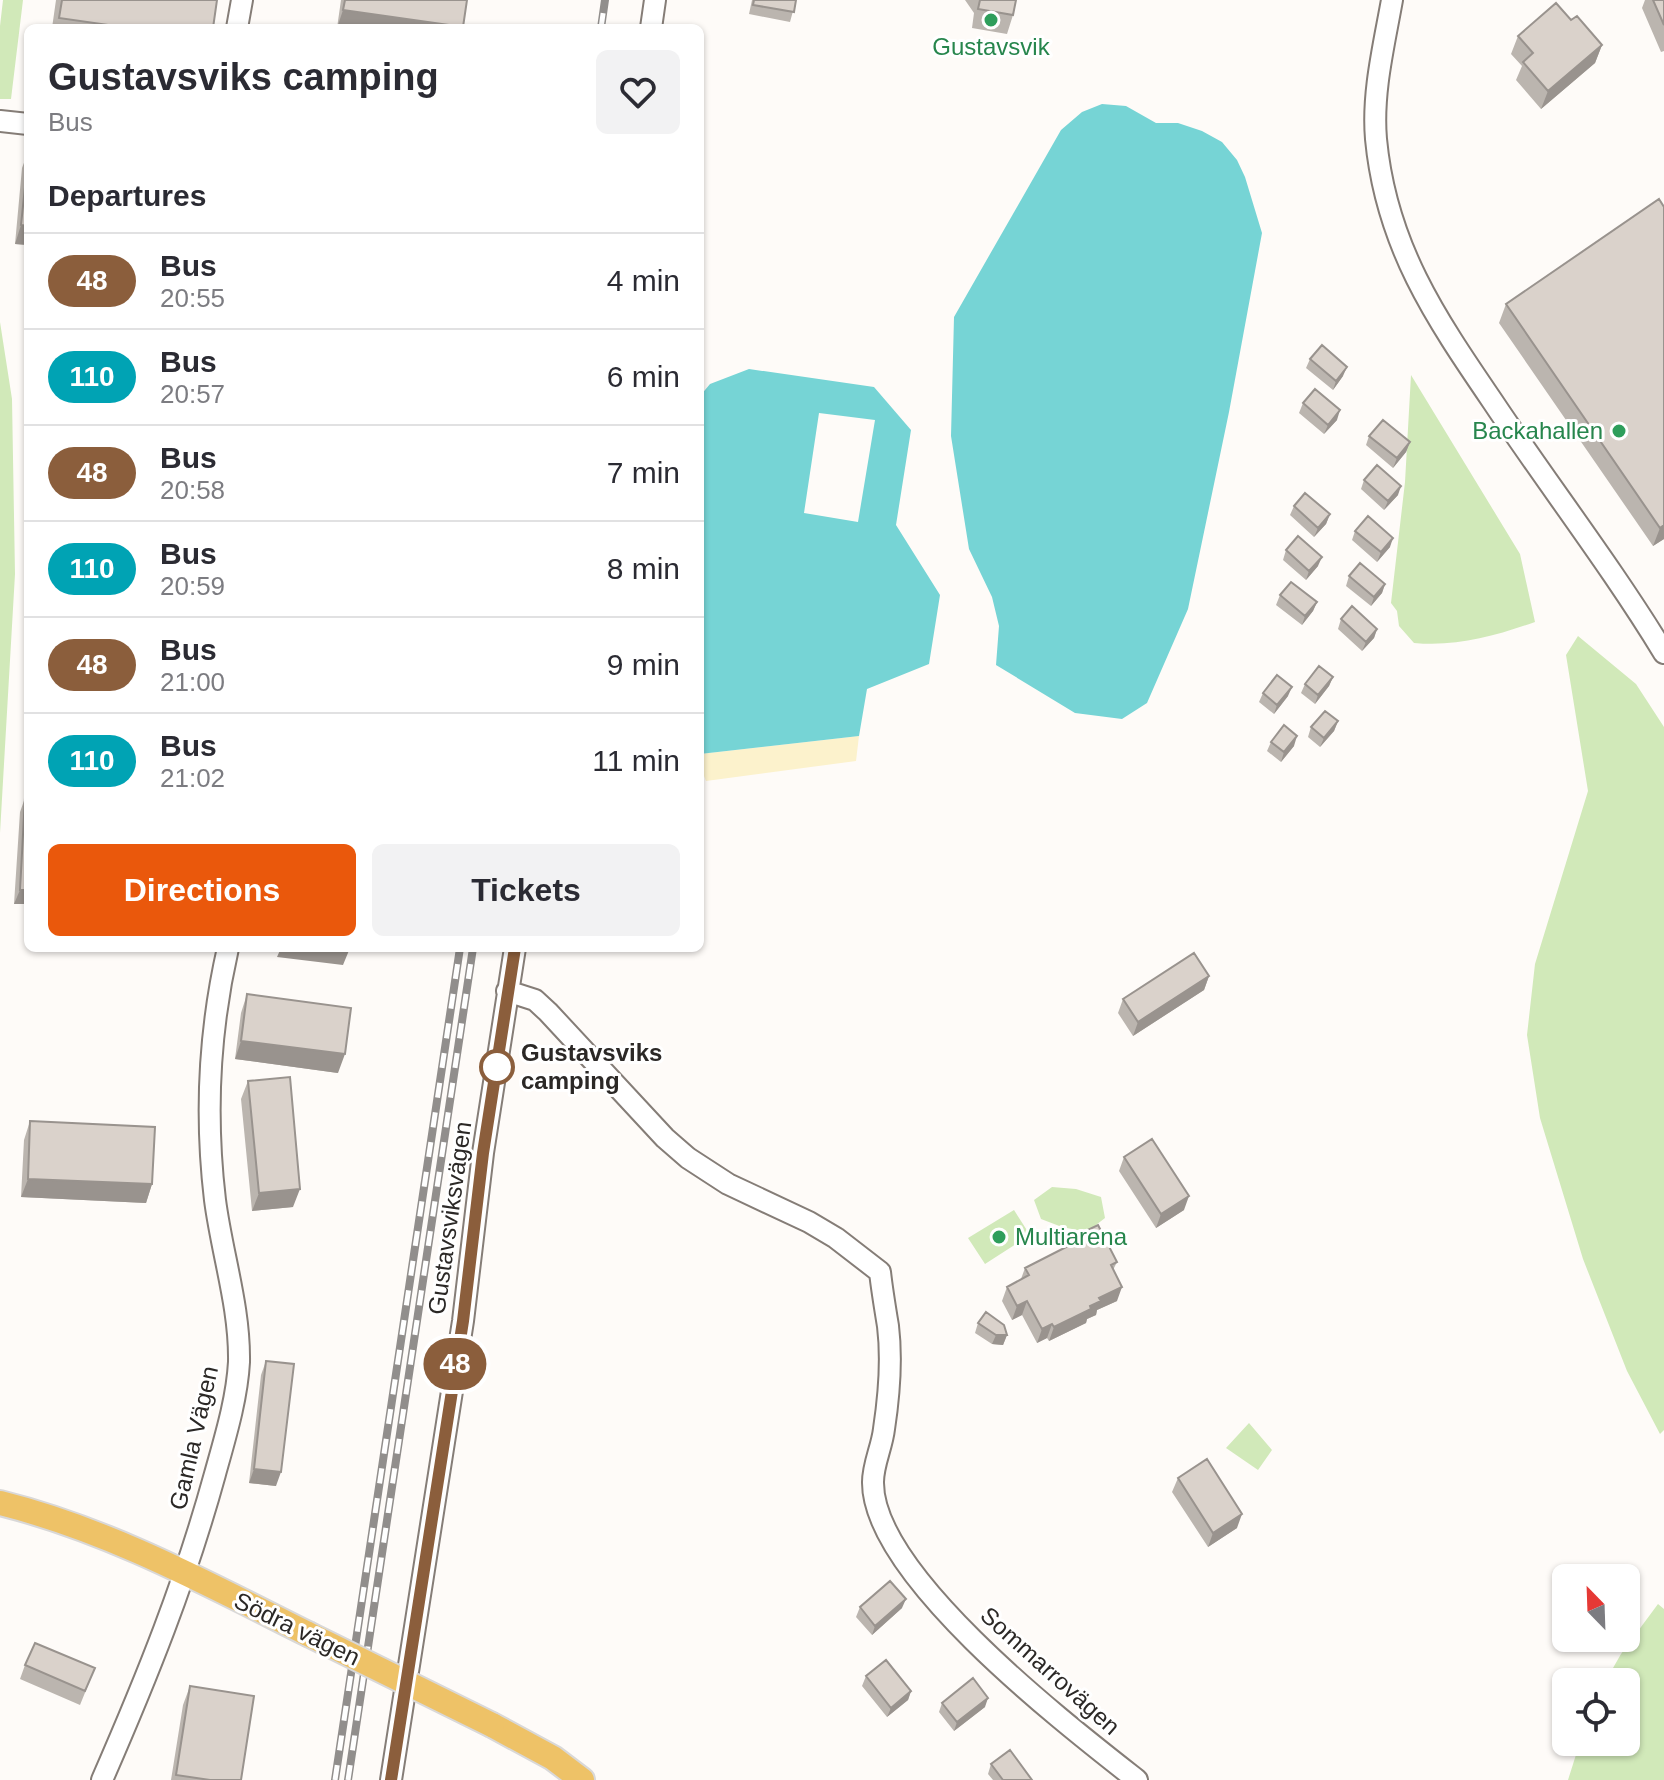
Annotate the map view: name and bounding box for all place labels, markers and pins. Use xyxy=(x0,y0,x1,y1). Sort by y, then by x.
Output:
marker: Gustavsvik xyxy=(982,11,1000,29)
place label: Gustavsvik xyxy=(932,33,1051,60)
place label: Backahallen xyxy=(1472,417,1603,444)
marker: Backahallen xyxy=(1610,422,1628,440)
place label: Gustavsviks camping xyxy=(521,1039,662,1094)
marker: Gustavsviks camping xyxy=(480,1050,514,1084)
place label: Multiarena xyxy=(1015,1223,1128,1250)
marker: Multiarena xyxy=(990,1228,1008,1246)

